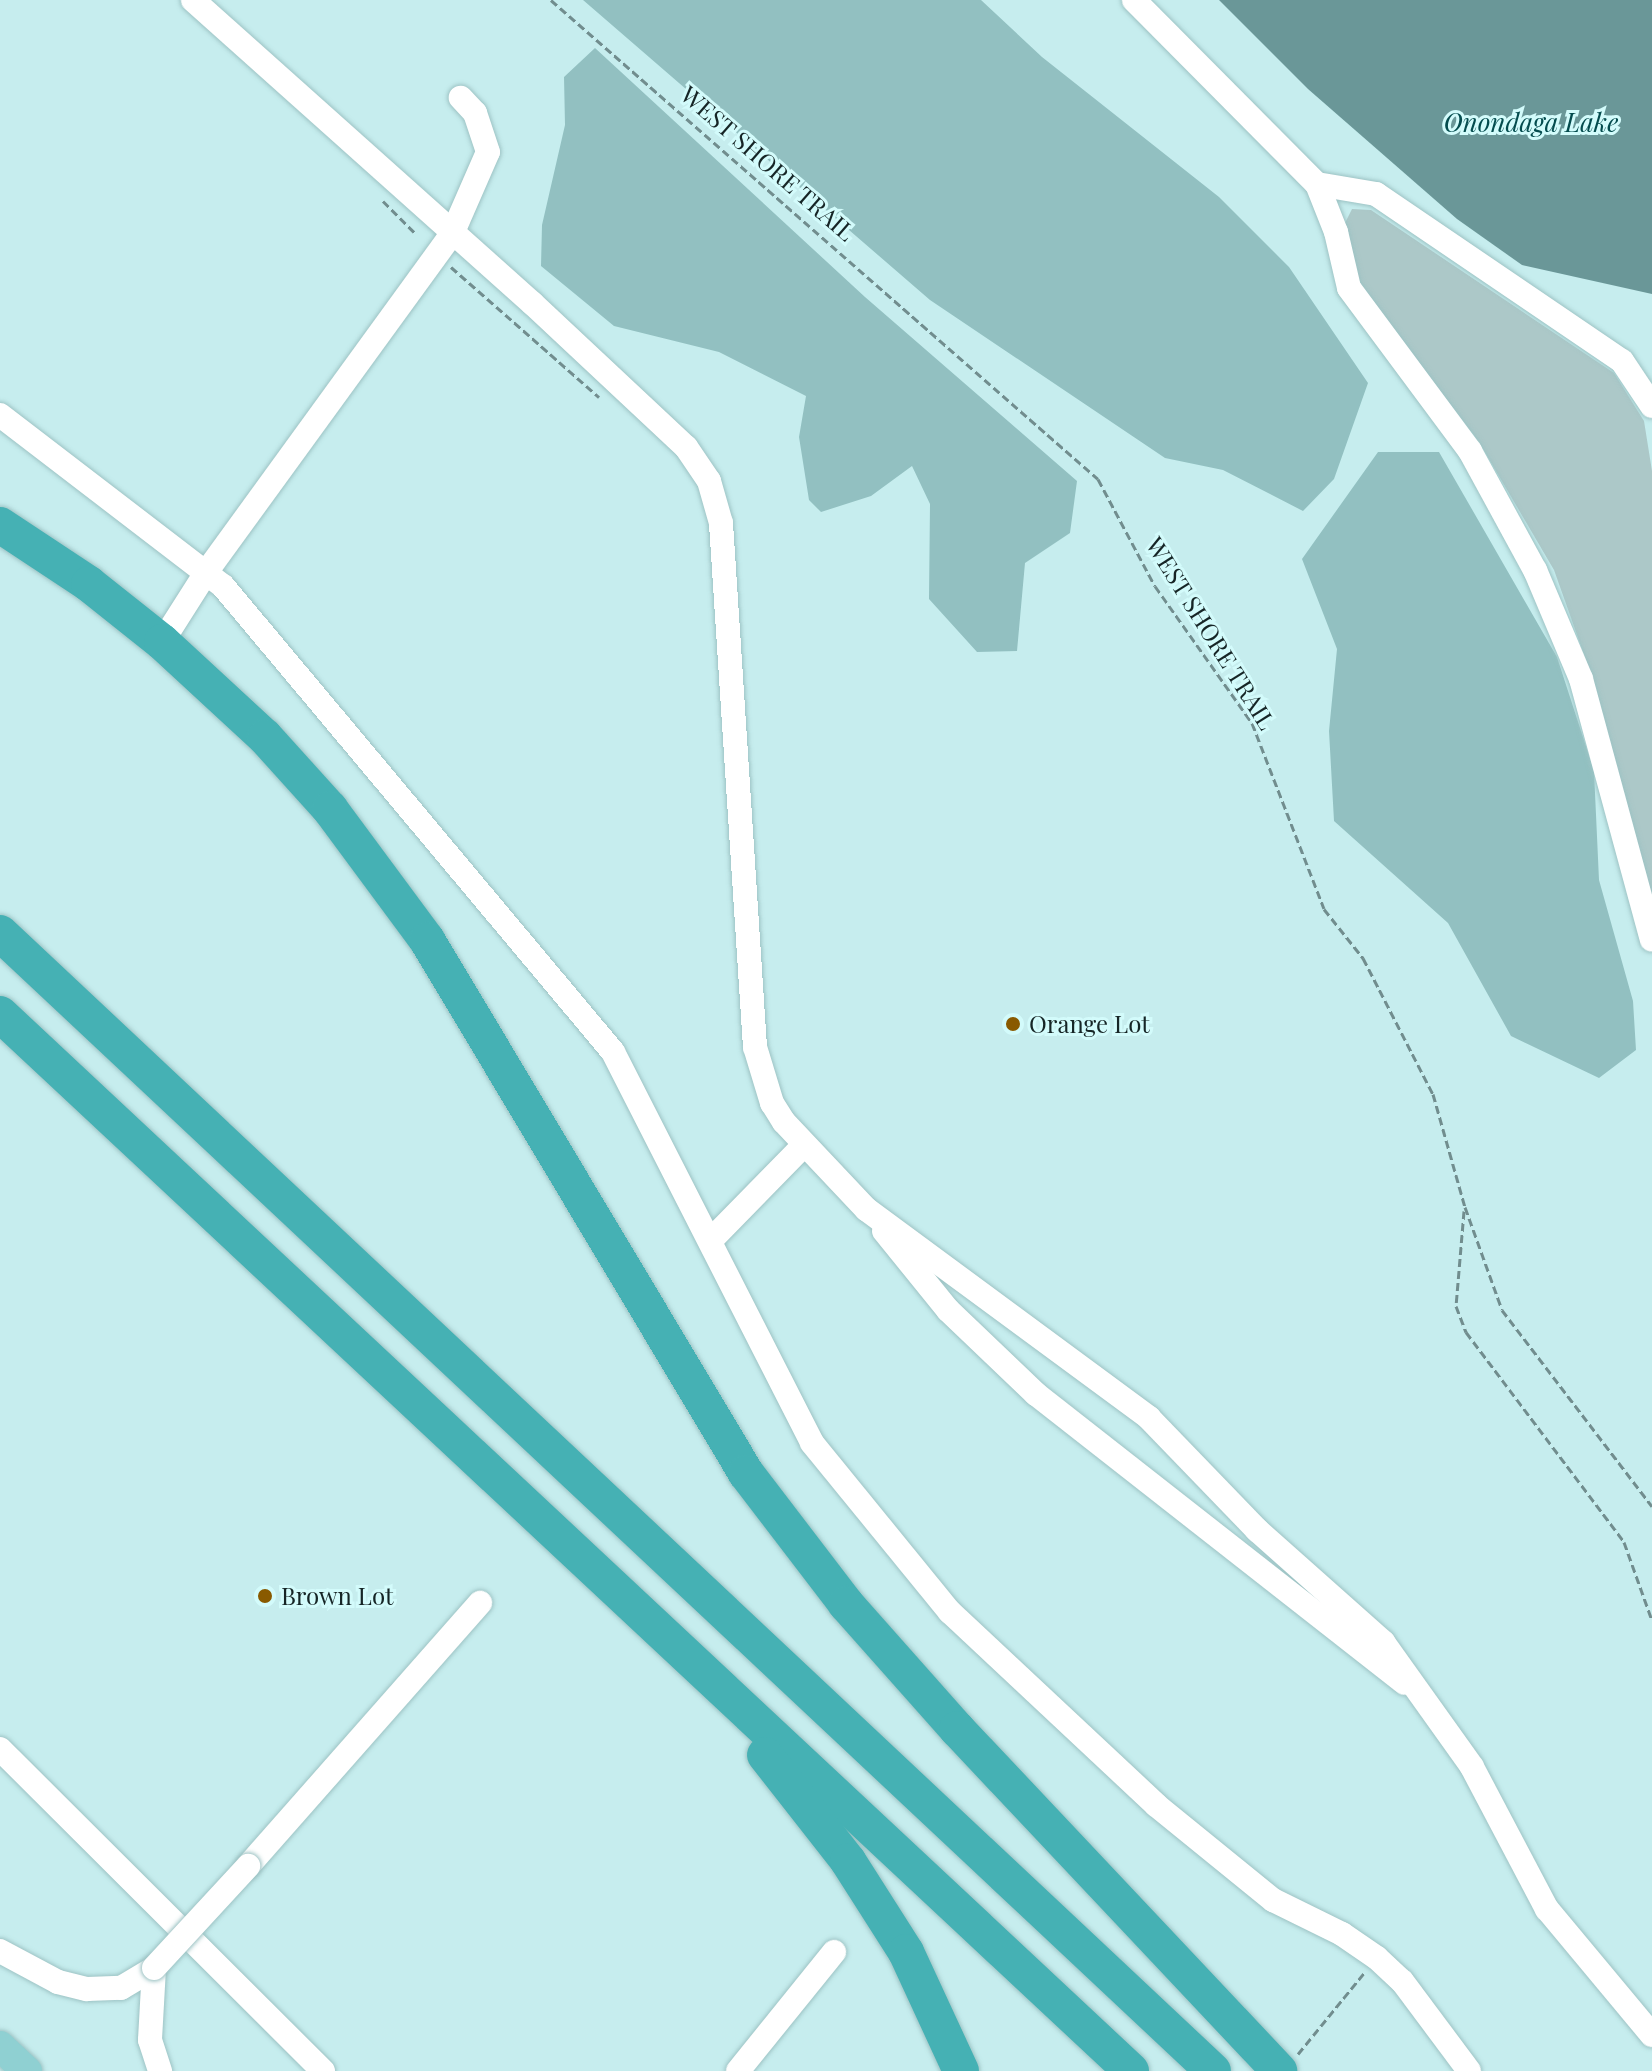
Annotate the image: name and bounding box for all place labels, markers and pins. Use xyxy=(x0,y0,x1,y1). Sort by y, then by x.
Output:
place label: Orange Lot xyxy=(1029,1010,1150,1038)
marker: Orange Lot xyxy=(1004,1015,1022,1033)
place label: Brown Lot xyxy=(281,1582,394,1610)
marker: Brown Lot xyxy=(256,1587,274,1605)

